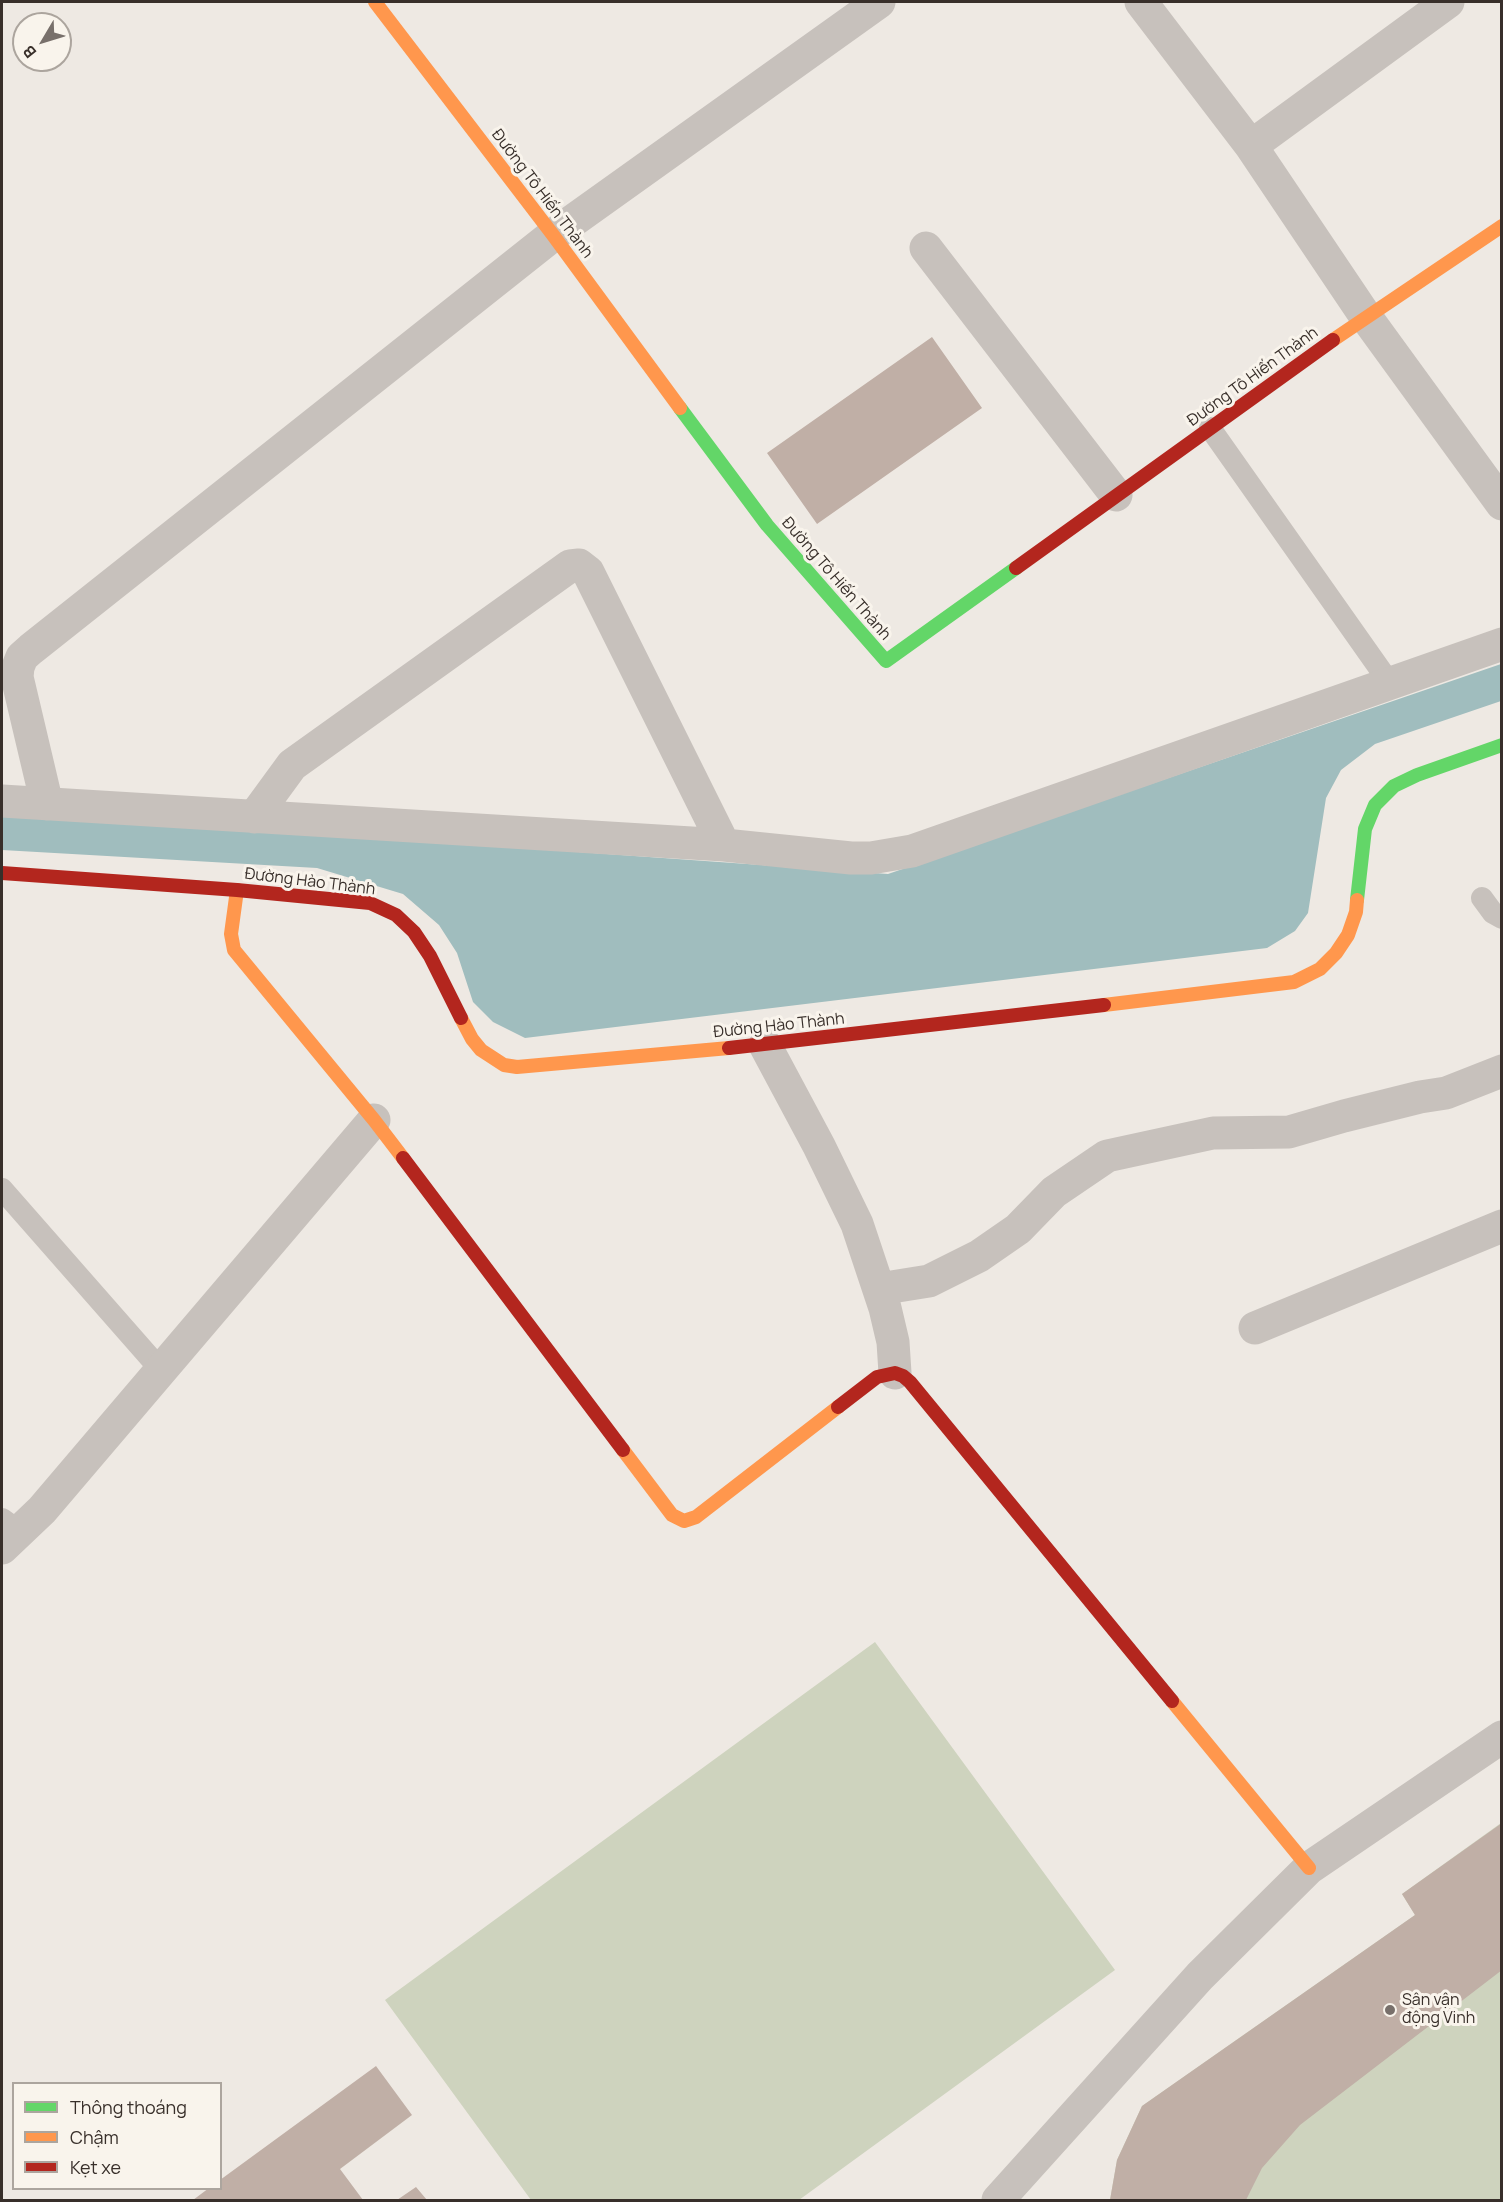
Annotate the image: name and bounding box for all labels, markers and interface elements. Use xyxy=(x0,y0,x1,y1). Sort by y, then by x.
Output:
north arrow xyxy=(12,12,72,72)
text: B xyxy=(18,41,41,63)
street label: Đường Tô Hiến Thành xyxy=(487,126,597,262)
street label: Đường Tô Hiến Thành xyxy=(1184,323,1322,431)
street label: Đường Tô Hiến Thành xyxy=(777,514,895,644)
street label: Đường Hào Thành xyxy=(244,864,376,900)
street label: Đường Hào Thành xyxy=(713,1010,845,1042)
place label: Sân vận động Vinh xyxy=(1402,1991,1475,2029)
marker: Sân vận động Vinh xyxy=(1383,2003,1397,2017)
legend xyxy=(12,2082,222,2190)
text: Thông thoáng xyxy=(70,2095,187,2119)
text: Chậm xyxy=(70,2125,119,2149)
text: Kẹt xe xyxy=(70,2155,121,2179)

